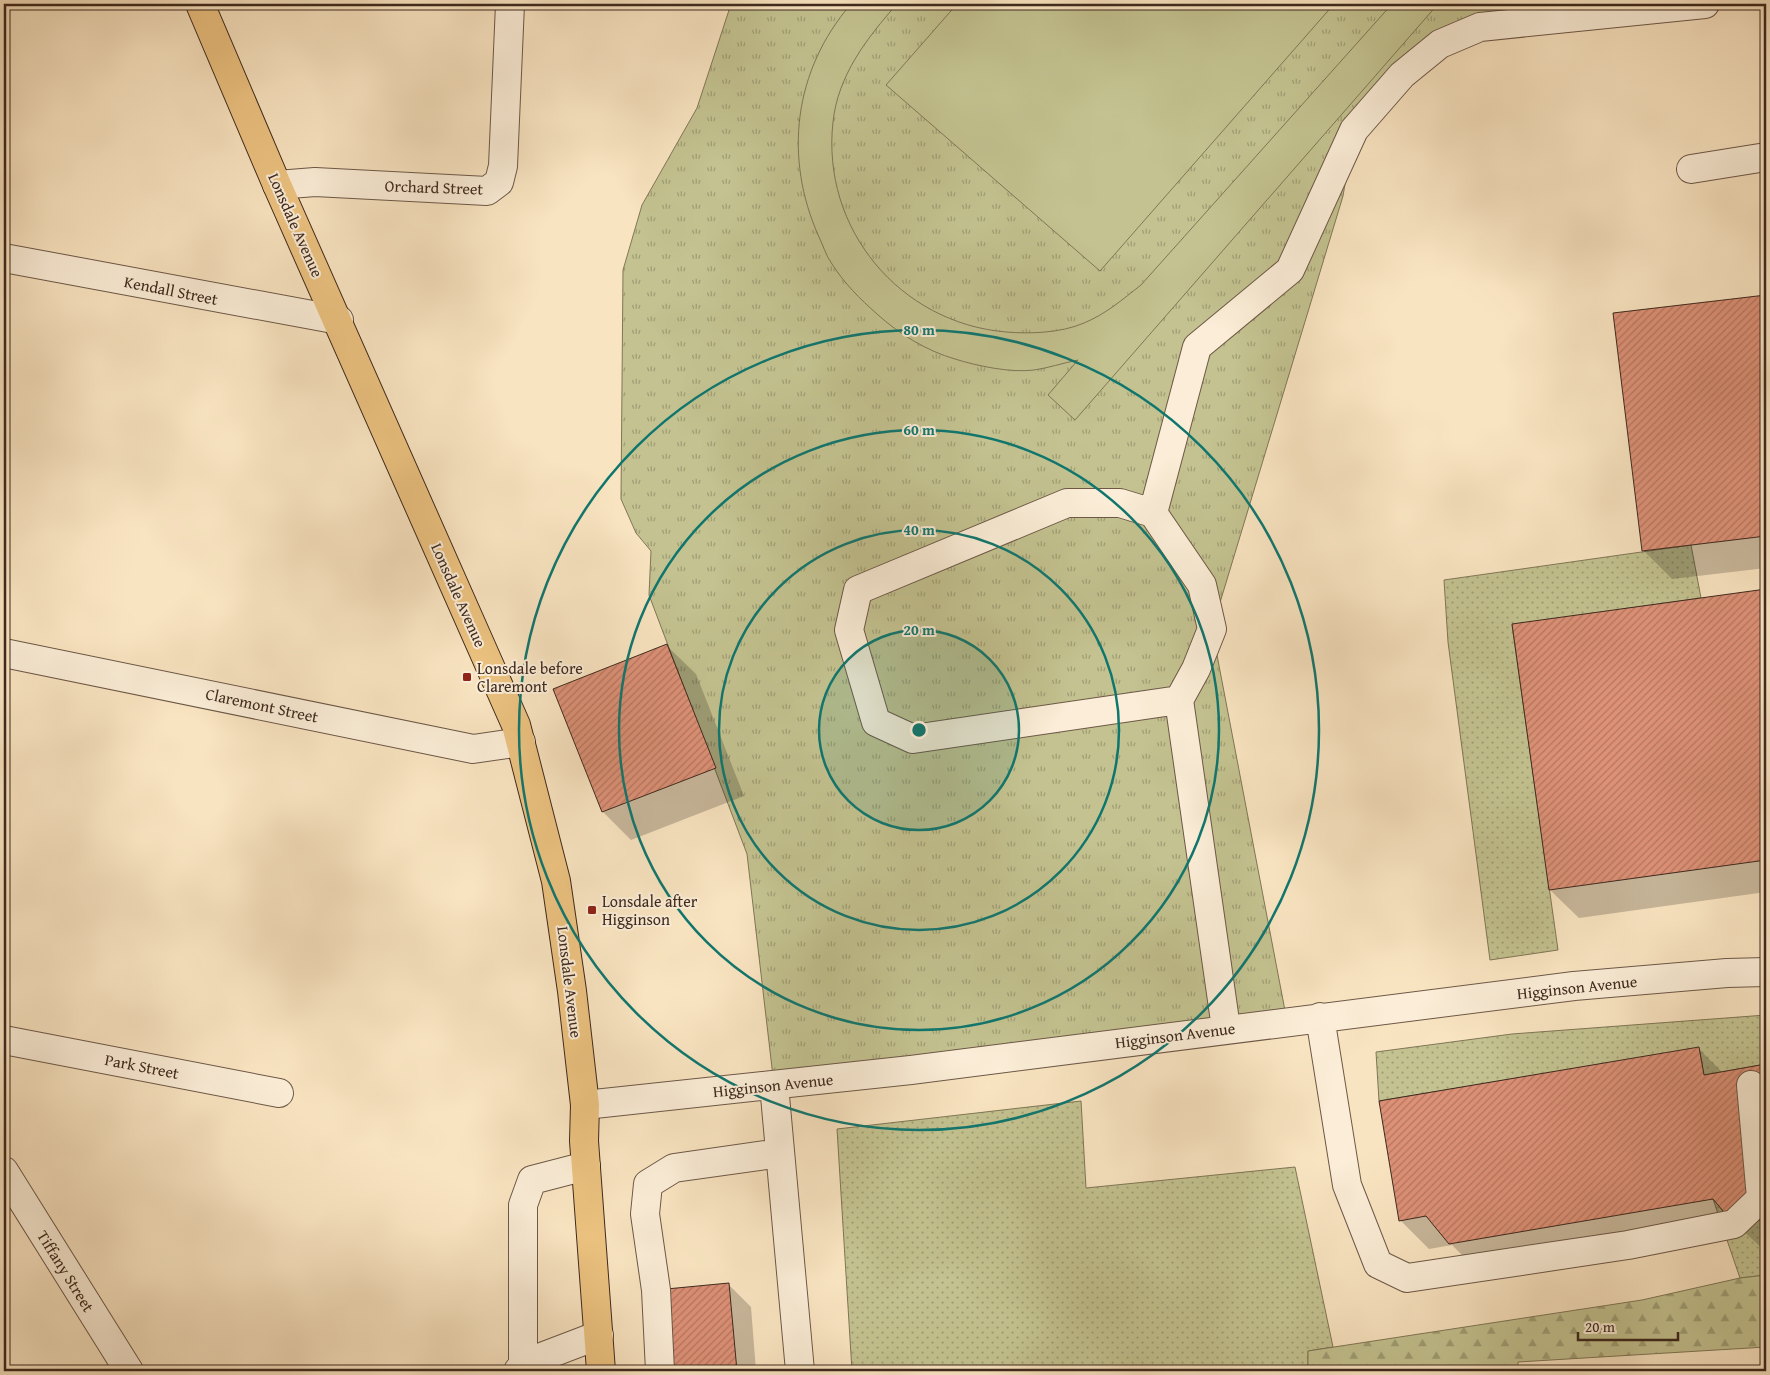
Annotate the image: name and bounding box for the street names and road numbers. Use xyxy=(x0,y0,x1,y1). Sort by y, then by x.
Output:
street label: Lonsdale Avenue xyxy=(262,169,330,281)
street label: Orchard Street xyxy=(384,173,484,201)
street label: Kendall Street xyxy=(122,269,220,311)
street label: Lonsdale Avenue xyxy=(425,539,493,651)
street label: Claremont Street xyxy=(204,681,321,729)
street label: Lonsdale Avenue xyxy=(551,925,589,1039)
street label: Higginson Avenue xyxy=(1516,969,1638,1005)
street label: Higginson Avenue xyxy=(1114,1016,1236,1054)
street label: Park Street xyxy=(103,1047,181,1085)
street label: Higginson Avenue xyxy=(712,1067,834,1103)
street label: Tiffany Street xyxy=(31,1226,101,1317)

